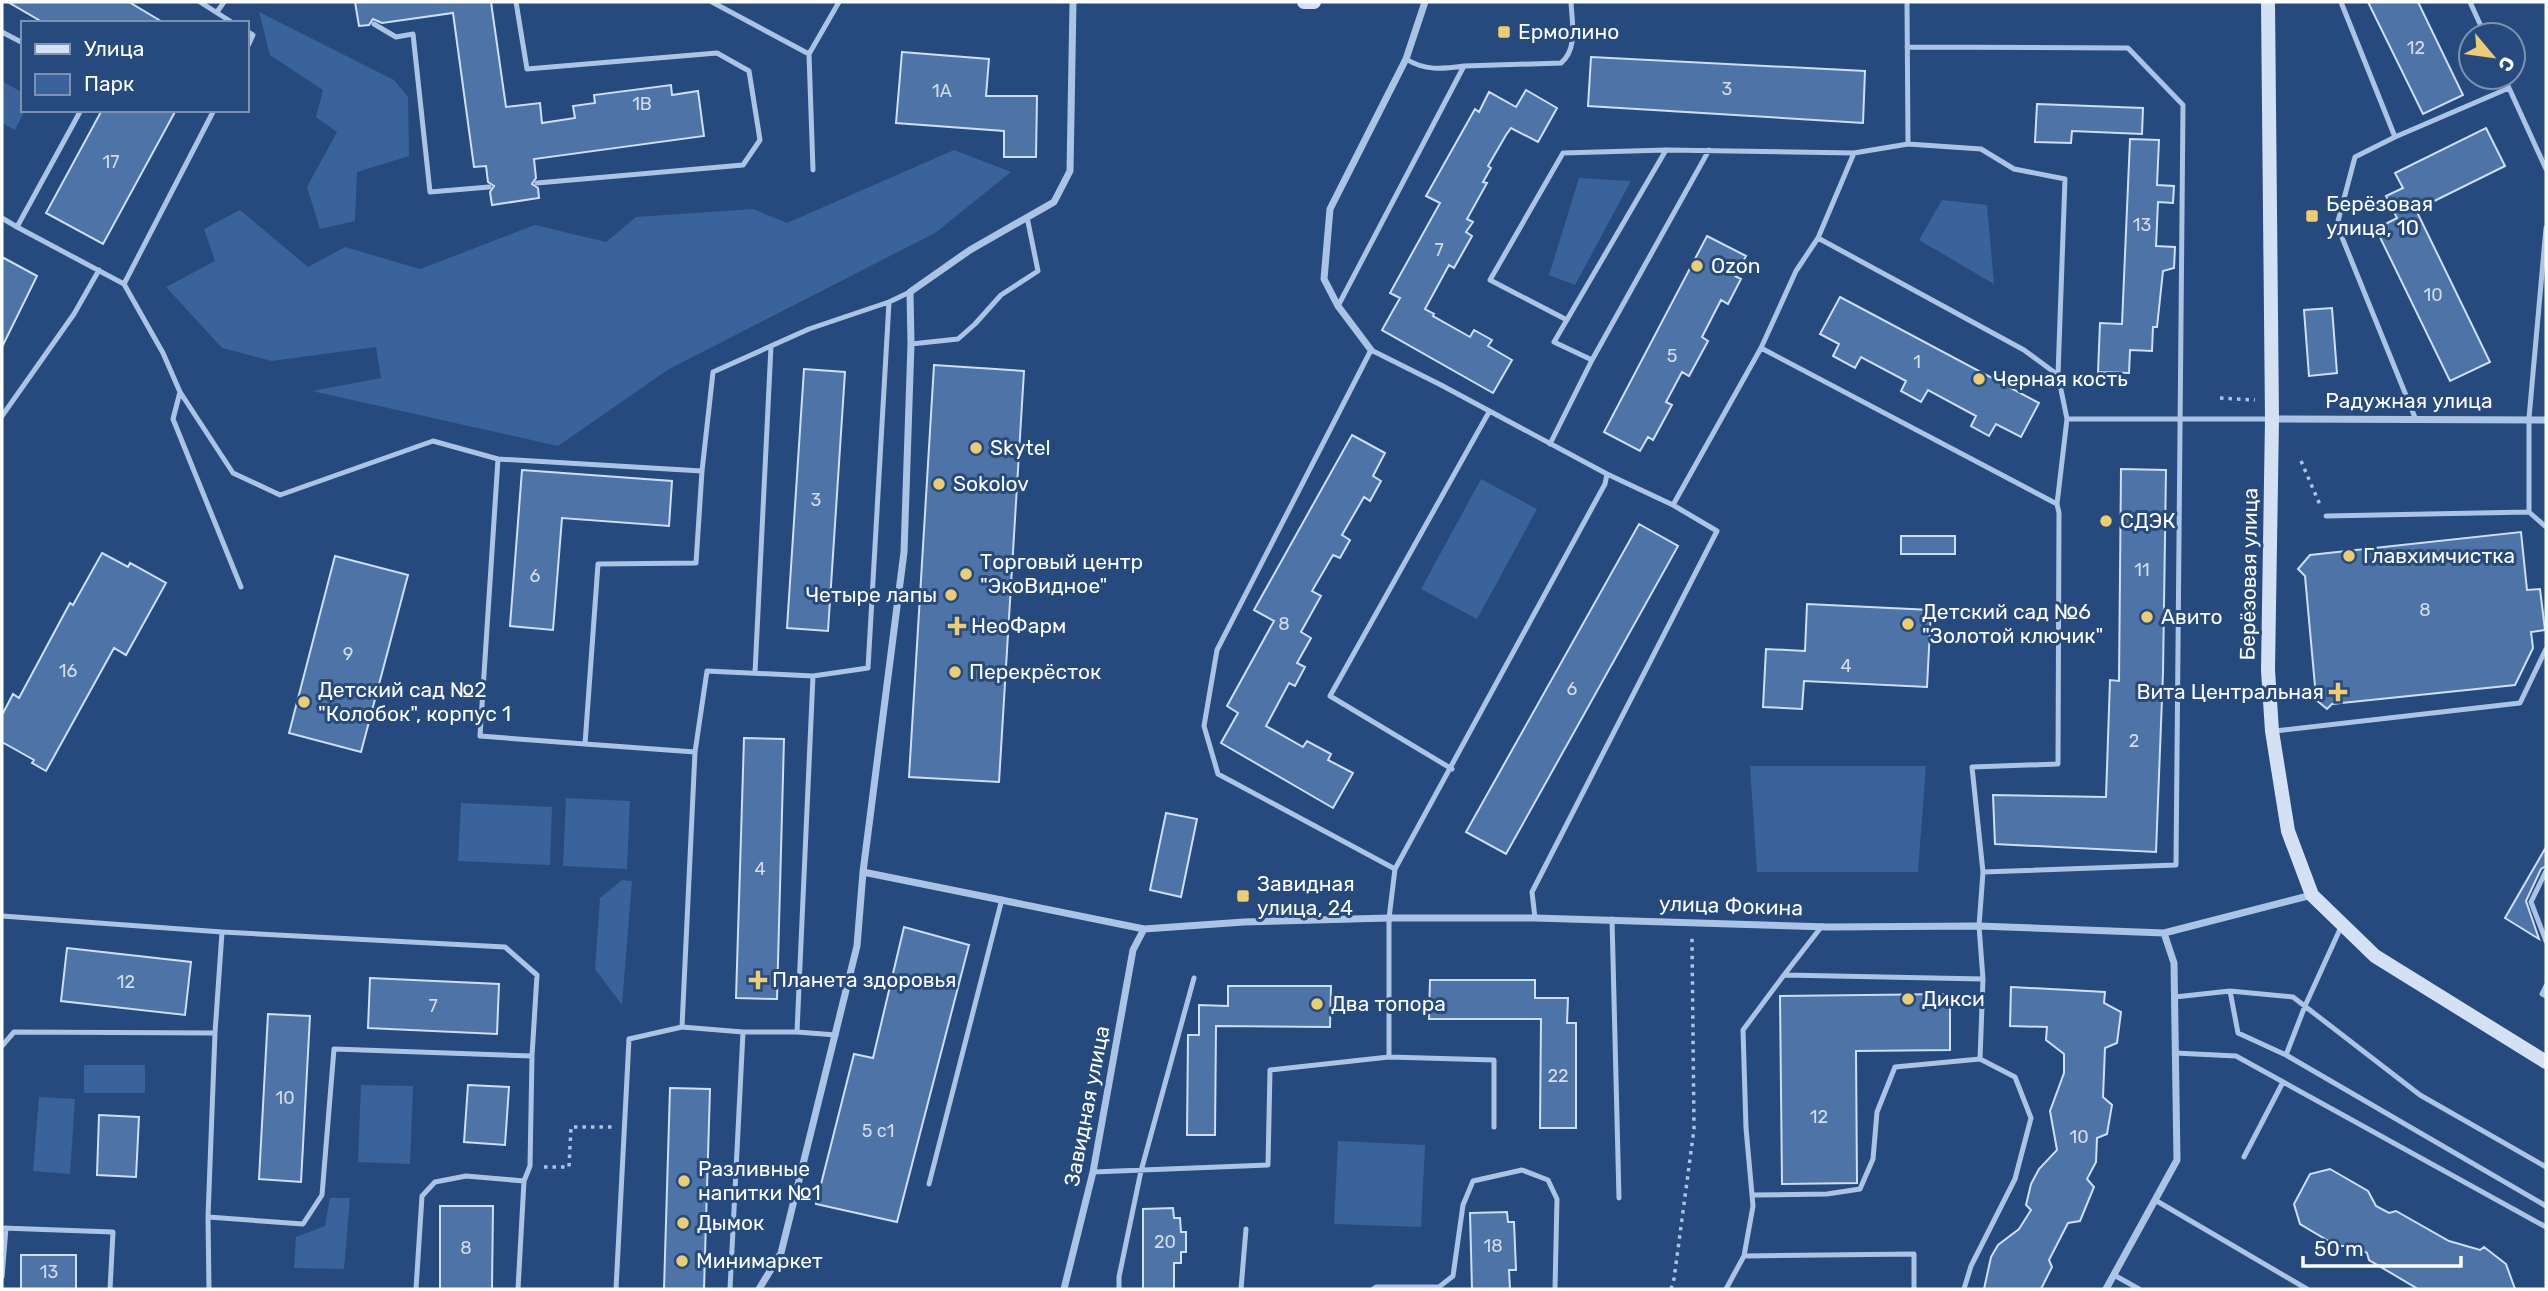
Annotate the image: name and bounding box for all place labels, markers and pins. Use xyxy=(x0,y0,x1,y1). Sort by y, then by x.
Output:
place label: Ермолино xyxy=(1518,19,1619,44)
marker: Ермолино xyxy=(1496,24,1512,40)
place label: Берёзовая улица, 10 xyxy=(2326,191,2433,240)
marker: Берёзовая улица, 10 xyxy=(2304,208,2320,224)
place label: Ozon xyxy=(1711,253,1761,278)
marker: Ozon xyxy=(1689,258,1705,274)
place label: Черная кость xyxy=(1993,366,2128,391)
marker: Черная кость xyxy=(1971,371,1987,387)
place label: Skytel xyxy=(990,435,1051,460)
marker: Skytel xyxy=(968,440,984,456)
place label: Sokolov xyxy=(953,471,1029,496)
marker: Sokolov xyxy=(931,476,947,492)
place label: СДЭК xyxy=(2120,508,2176,533)
marker: СДЭК xyxy=(2098,513,2114,529)
place label: Главхимчистка xyxy=(2363,543,2515,568)
marker: Главхимчистка xyxy=(2341,548,2357,564)
place label: Торговый центр "ЭкоВидное" xyxy=(980,549,1143,598)
marker: Торговый центр "ЭкоВидное" xyxy=(958,566,974,582)
place label: Четыре лапы xyxy=(805,582,937,607)
marker: Четыре лапы xyxy=(943,587,959,603)
place label: Детский сад №6 "Золотой ключик" xyxy=(1922,599,2103,648)
place label: Авито xyxy=(2161,604,2222,629)
marker: Авито xyxy=(2139,609,2155,625)
place label: НеоФарм xyxy=(971,613,1066,638)
marker: Детский сад №6 "Золотой ключик" xyxy=(1900,616,1916,632)
marker: НеоФарм xyxy=(949,618,965,634)
place label: Перекрёсток xyxy=(969,659,1101,684)
marker: Перекрёсток xyxy=(947,664,963,680)
place label: Детский сад №2 "Колобок", корпус 1 xyxy=(318,677,511,726)
place label: Вита Центральная xyxy=(2136,679,2324,704)
marker: Вита Центральная xyxy=(2330,684,2346,700)
marker: Детский сад №2 "Колобок", корпус 1 xyxy=(296,694,312,710)
place label: Завидная улица, 24 xyxy=(1257,871,1355,920)
marker: Завидная улица, 24 xyxy=(1235,888,1251,904)
place label: Планета здоровья xyxy=(772,967,957,992)
marker: Планета здоровья xyxy=(750,972,766,988)
place label: Дикси xyxy=(1922,986,1985,1011)
place label: Два топора xyxy=(1331,991,1446,1016)
marker: Дикси xyxy=(1900,991,1916,1007)
marker: Два топора xyxy=(1309,996,1325,1012)
place label: Разливные напитки №1 xyxy=(698,1156,821,1205)
marker: Разливные напитки №1 xyxy=(676,1173,692,1189)
place label: Дымок xyxy=(697,1210,764,1235)
marker: Дымок xyxy=(675,1215,691,1231)
place label: Минимаркет xyxy=(696,1248,823,1273)
marker: Минимаркет xyxy=(674,1253,690,1269)

